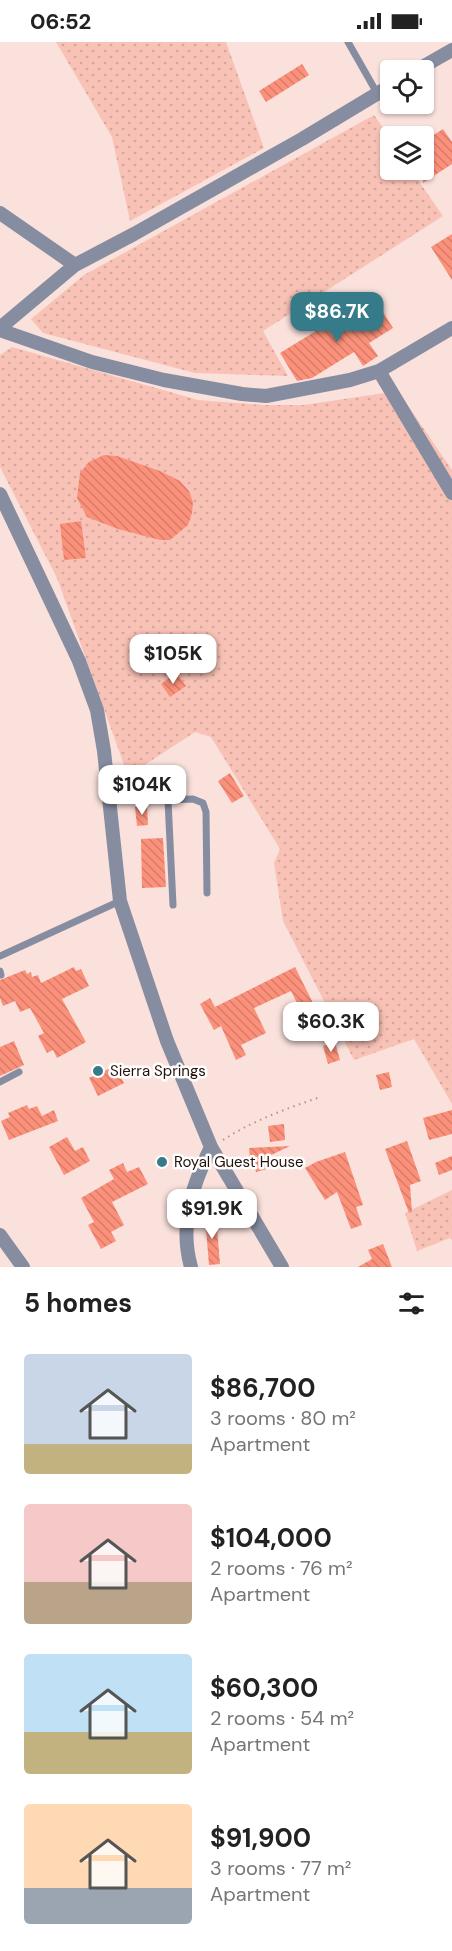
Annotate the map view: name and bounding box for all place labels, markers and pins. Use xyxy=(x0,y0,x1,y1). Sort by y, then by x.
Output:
pin: $86.7K xyxy=(288,292,386,343)
pin: $105K xyxy=(131,634,215,685)
pin: $104K xyxy=(100,765,184,816)
pin: $60.3K xyxy=(282,1002,380,1053)
place label: Sierra Springs xyxy=(110,1061,206,1081)
marker: Sierra Springs xyxy=(91,1064,105,1078)
place label: Royal Guest House xyxy=(174,1152,303,1172)
marker: Royal Guest House xyxy=(155,1155,169,1169)
pin: $91.9K xyxy=(163,1189,261,1240)

